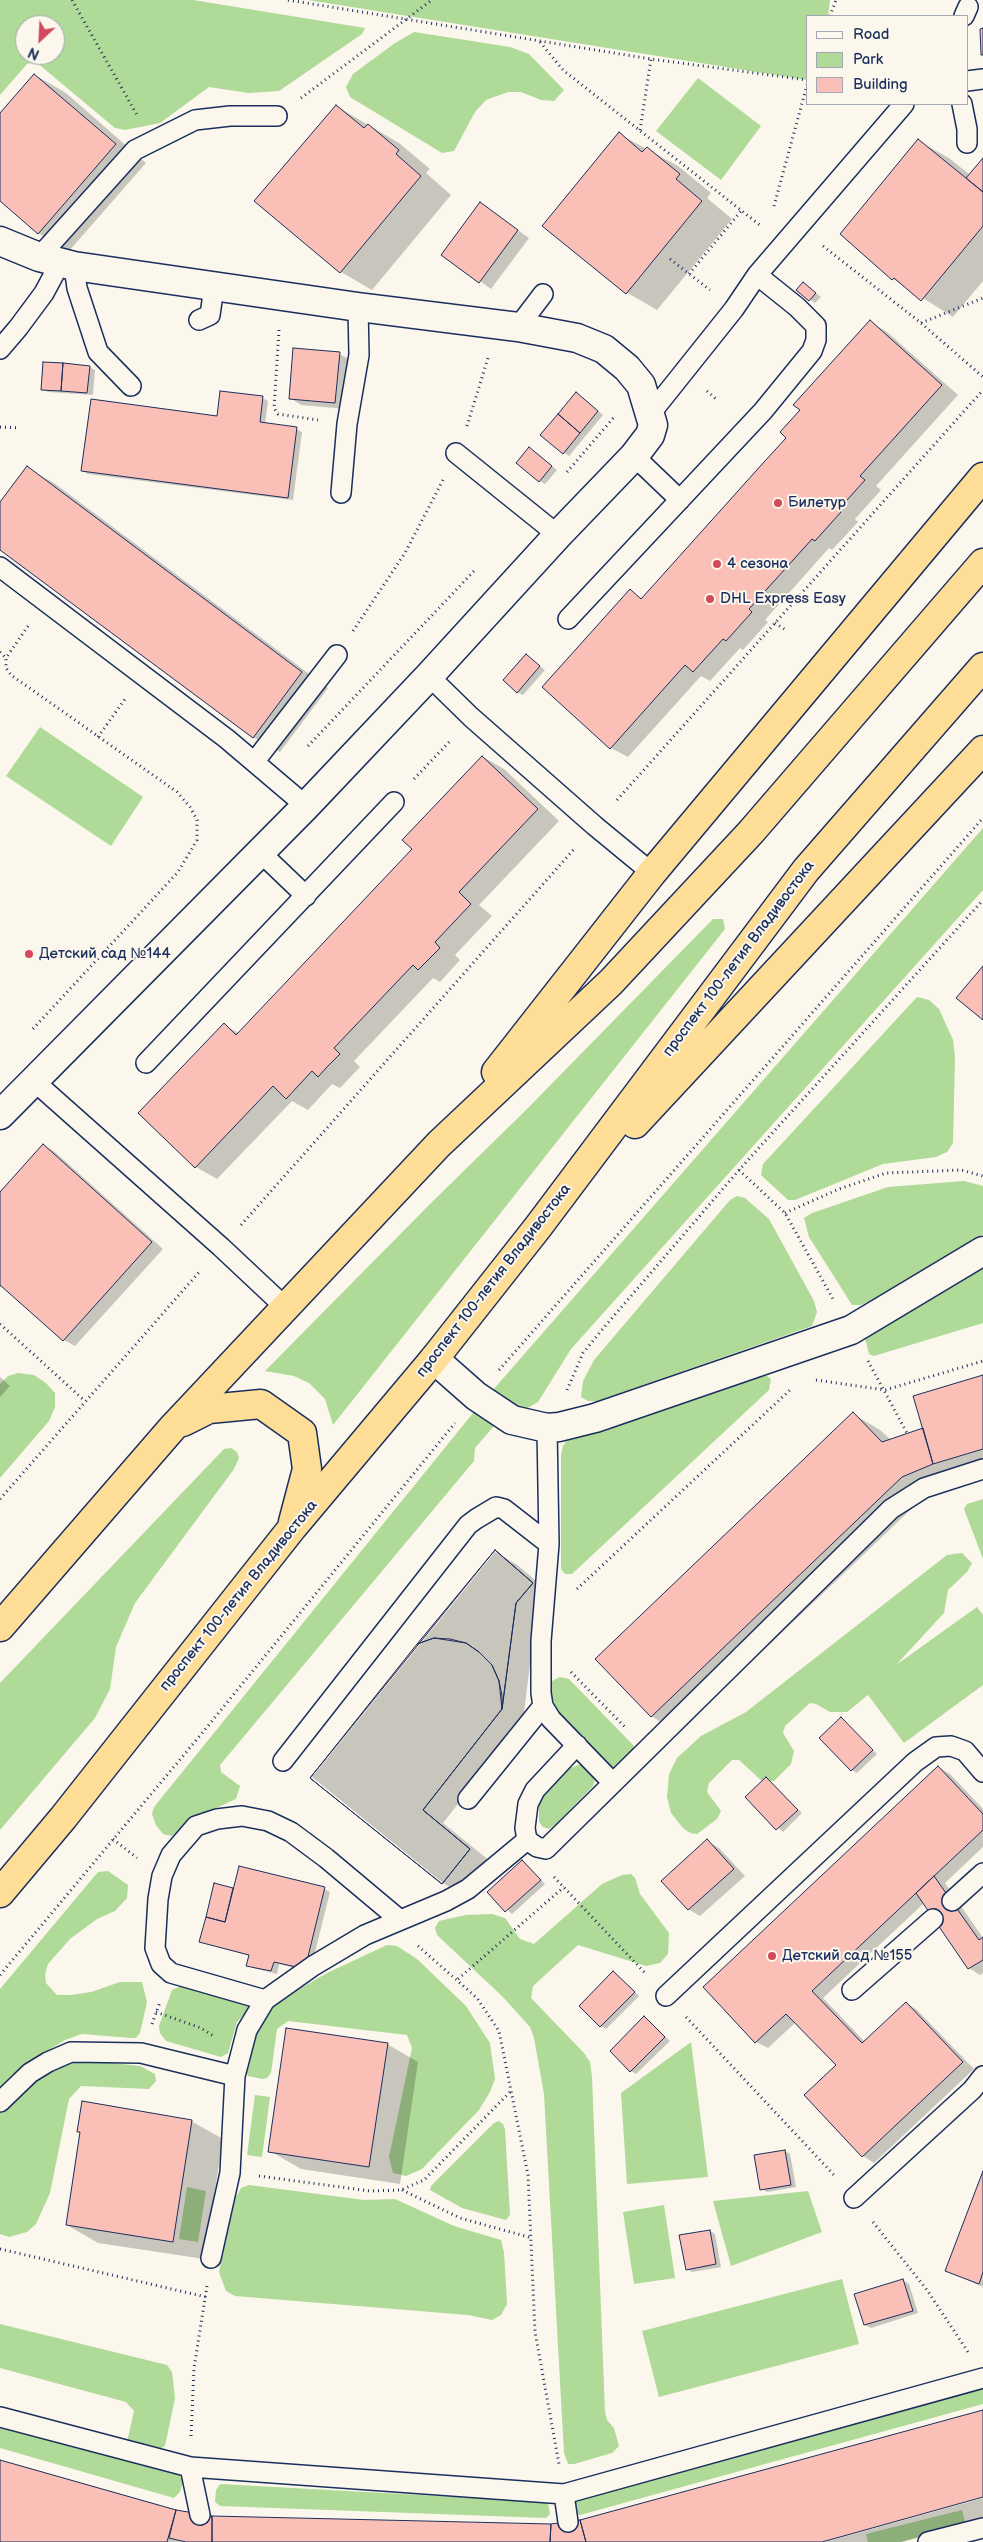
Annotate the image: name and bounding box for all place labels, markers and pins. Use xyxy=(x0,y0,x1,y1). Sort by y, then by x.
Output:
place label: Билетур xyxy=(788,494,846,512)
marker: Билетур xyxy=(772,497,784,509)
place label: 4 сезона xyxy=(727,555,788,573)
marker: 4 сезона xyxy=(711,558,723,570)
place label: DHL Express Easy xyxy=(720,590,846,608)
marker: DHL Express Easy xyxy=(704,593,716,605)
place label: Детский сад №144 xyxy=(39,945,171,963)
marker: Детский сад №144 xyxy=(23,948,35,960)
place label: Детский сад №155 xyxy=(782,1947,912,1965)
marker: Детский сад №155 xyxy=(766,1950,778,1962)

